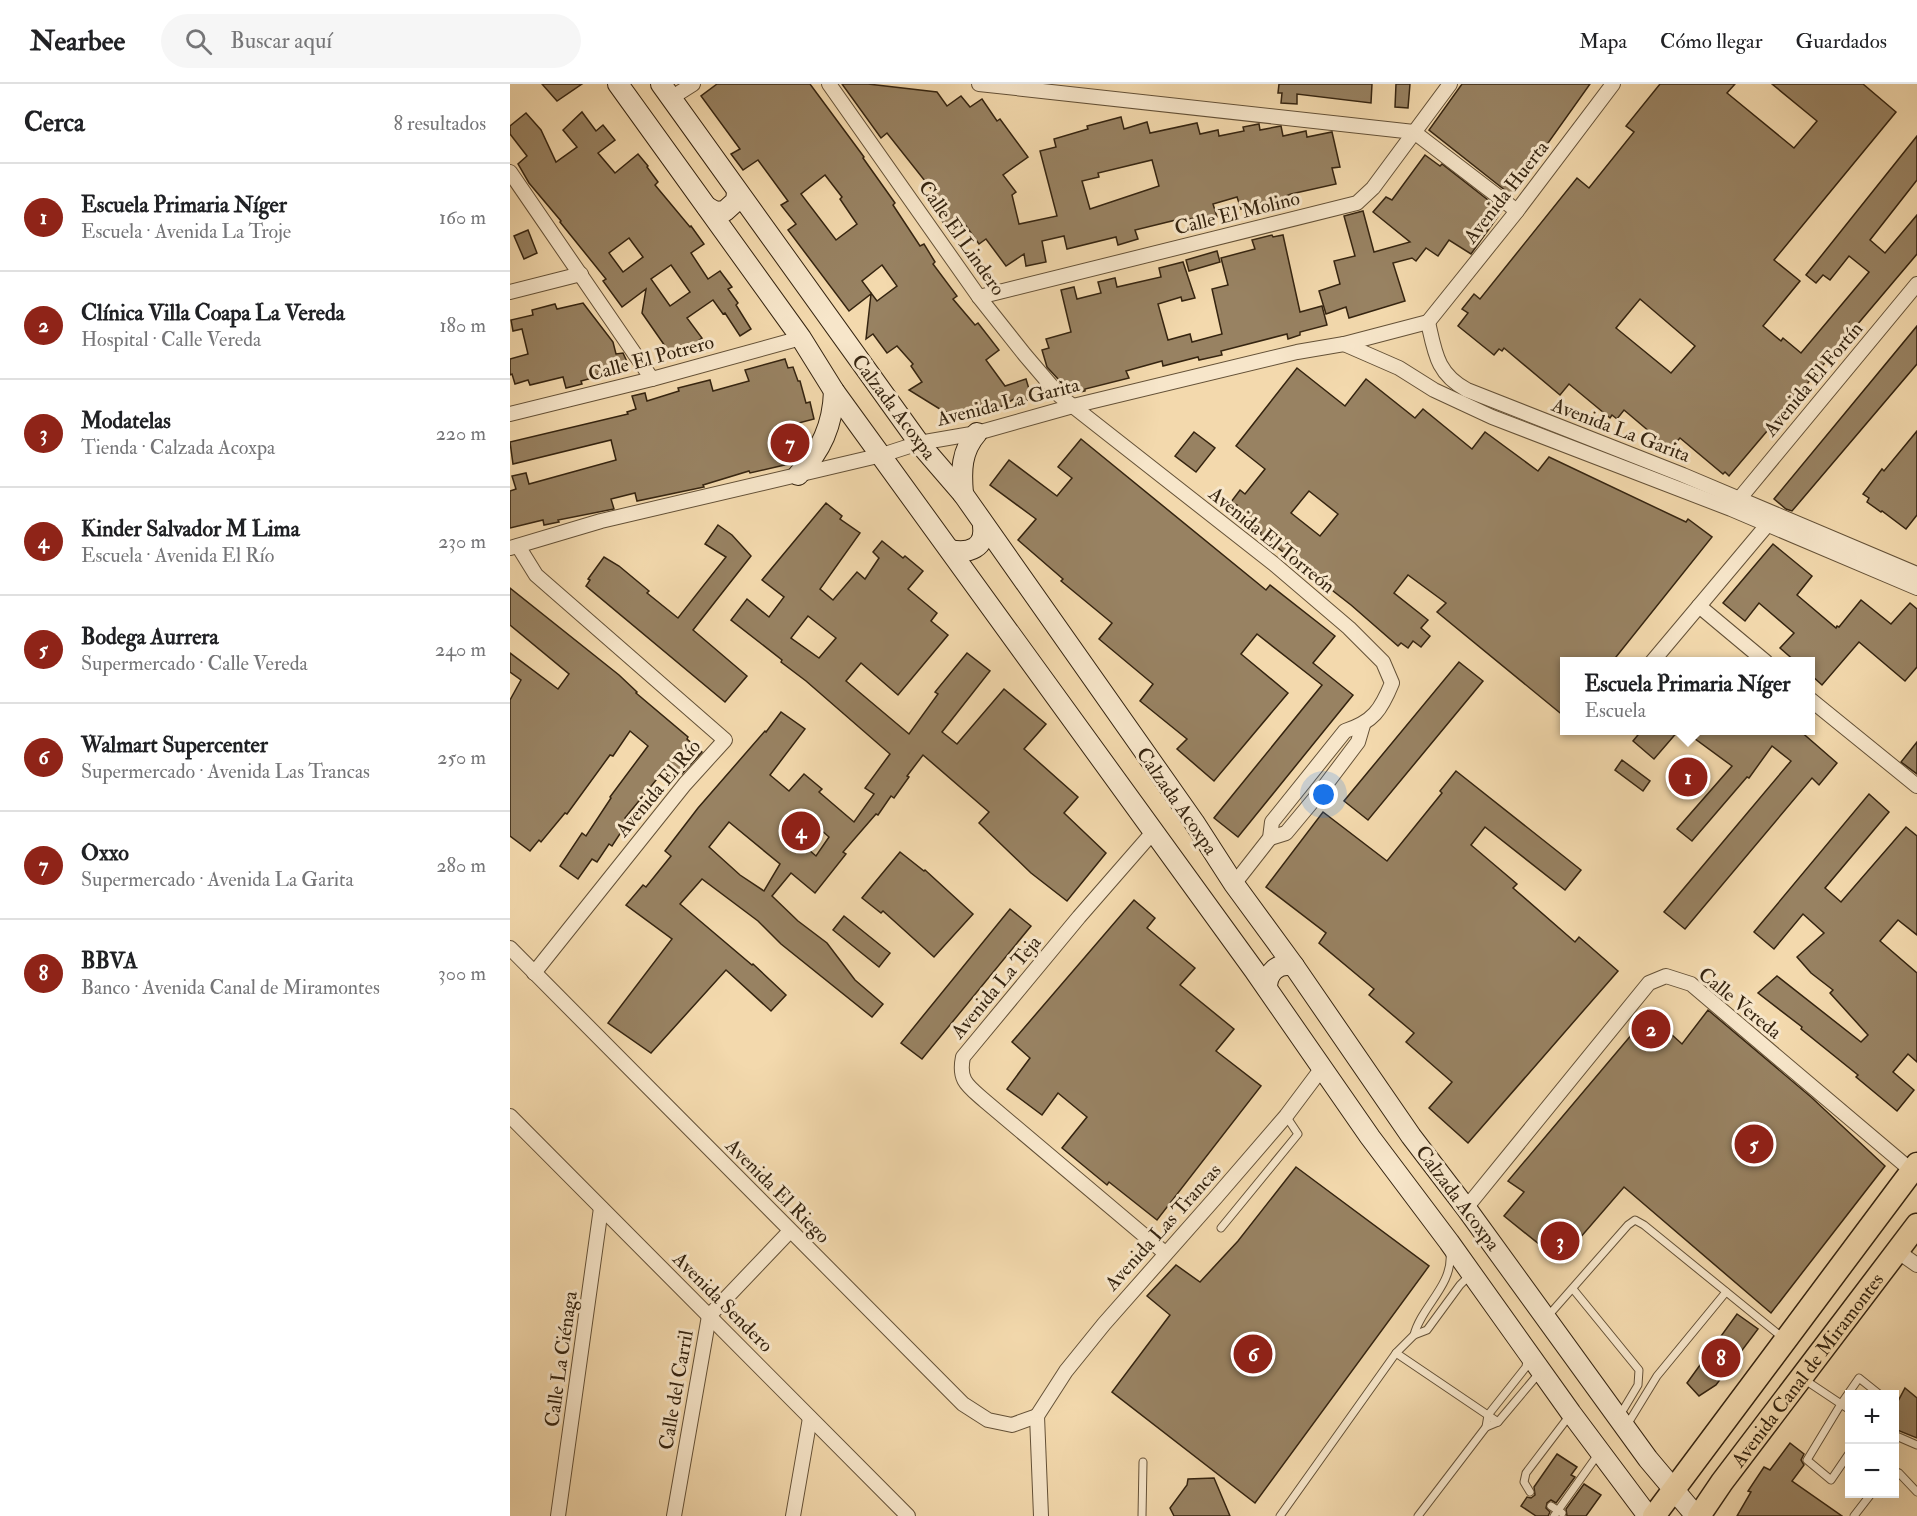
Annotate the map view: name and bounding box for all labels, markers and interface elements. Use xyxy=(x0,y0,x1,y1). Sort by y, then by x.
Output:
search box xyxy=(161,14,581,68)
text: Nearbee xyxy=(30,24,125,59)
icon: search xyxy=(182,25,215,58)
text: Buscar aquí xyxy=(230,27,332,55)
text: Mapa xyxy=(1579,28,1627,55)
text: Cómo llegar xyxy=(1660,28,1763,55)
text: Guardados xyxy=(1796,28,1887,55)
text: Cerca xyxy=(24,107,85,139)
text: 8 resultados xyxy=(393,111,486,136)
street label: Avenida Huerta xyxy=(1457,135,1554,249)
street label: Calle El Lindero xyxy=(913,176,1011,300)
street label: Calle El Molino xyxy=(1172,185,1302,241)
text: Escuela Primaria Níger xyxy=(81,191,287,219)
text: 1 xyxy=(40,205,47,230)
text: 160 m xyxy=(439,205,486,230)
text: Escuela · Avenida La Troje xyxy=(81,219,291,244)
text: Clínica Villa Coapa La Vereda xyxy=(81,299,345,327)
text: 2 xyxy=(38,313,49,338)
text: 180 m xyxy=(439,313,486,338)
street label: Avenida El Fortín xyxy=(1757,317,1868,442)
text: Hospital · Calle Vereda xyxy=(81,327,261,352)
street label: Calle El Potrero xyxy=(585,329,717,387)
street label: Calzada Acoxpa xyxy=(845,349,942,466)
street label: Avenida La Garita xyxy=(933,372,1083,432)
street label: Avenida La Garita xyxy=(1547,392,1694,468)
text: Modatelas xyxy=(81,407,171,435)
pin: 7 xyxy=(770,420,810,466)
text: 3 xyxy=(40,421,47,446)
text: 220 m xyxy=(436,421,486,446)
text: Tienda · Calzada Acoxpa xyxy=(81,435,275,460)
street label: Avenida El Torreón xyxy=(1203,481,1340,599)
text: Kinder Salvador M Lima xyxy=(81,515,300,543)
text: 4 xyxy=(38,529,49,554)
text: 230 m xyxy=(438,529,486,554)
text: Escuela · Avenida El Río xyxy=(81,543,274,568)
text: Bodega Aurrera xyxy=(81,623,219,651)
text: 5 xyxy=(39,637,48,662)
text: 240 m xyxy=(435,637,486,662)
text: Supermercado · Calle Vereda xyxy=(81,651,308,676)
popup xyxy=(1560,657,1815,735)
text: Escuela Primaria Níger xyxy=(1585,670,1790,698)
text: Escuela xyxy=(1585,698,1646,723)
text: Walmart Supercenter xyxy=(81,731,268,759)
street label: Avenida El Río xyxy=(609,734,706,843)
street label: Calzada Acoxpa xyxy=(1130,742,1224,861)
text: 6 xyxy=(38,745,49,770)
text: 250 m xyxy=(437,745,486,770)
pin: 1 xyxy=(1668,754,1708,800)
text: Supermercado · Avenida Las Trancas xyxy=(81,759,370,784)
your location xyxy=(1309,780,1338,809)
pin: 4 xyxy=(782,808,820,854)
text: Oxxo xyxy=(81,839,129,867)
text: 7 xyxy=(39,853,48,878)
text: 280 m xyxy=(436,853,486,878)
text: Supermercado · Avenida La Garita xyxy=(81,867,354,892)
street label: Avenida La Teja xyxy=(945,930,1047,1045)
text: BBVA xyxy=(81,947,138,975)
text: 8 xyxy=(39,961,48,986)
text: 300 m xyxy=(438,961,486,986)
street label: Calle Vereda xyxy=(1693,962,1787,1045)
text: Banco · Avenida Canal de Miramontes xyxy=(81,975,380,1000)
pin: 2 xyxy=(1632,1006,1670,1052)
pin: 5 xyxy=(1734,1122,1774,1166)
street label: Avenida El Riego xyxy=(720,1133,836,1249)
street label: Calzada Acoxpa xyxy=(1409,1140,1506,1257)
street label: Avenida Las Trancas xyxy=(1099,1158,1227,1296)
pin: 3 xyxy=(1540,1218,1580,1264)
street label: Avenida Sendero xyxy=(667,1246,778,1357)
street label: Avenida Canal de Miramontes xyxy=(1725,1267,1889,1473)
street label: Calle La Ciénaga xyxy=(539,1289,583,1429)
street label: Calle del Carril xyxy=(653,1328,699,1452)
pin: 6 xyxy=(1234,1332,1272,1376)
pin: 8 xyxy=(1702,1336,1740,1380)
map controls xyxy=(1845,1390,1899,1498)
button: + xyxy=(1845,1390,1899,1444)
button: − xyxy=(1845,1444,1899,1498)

